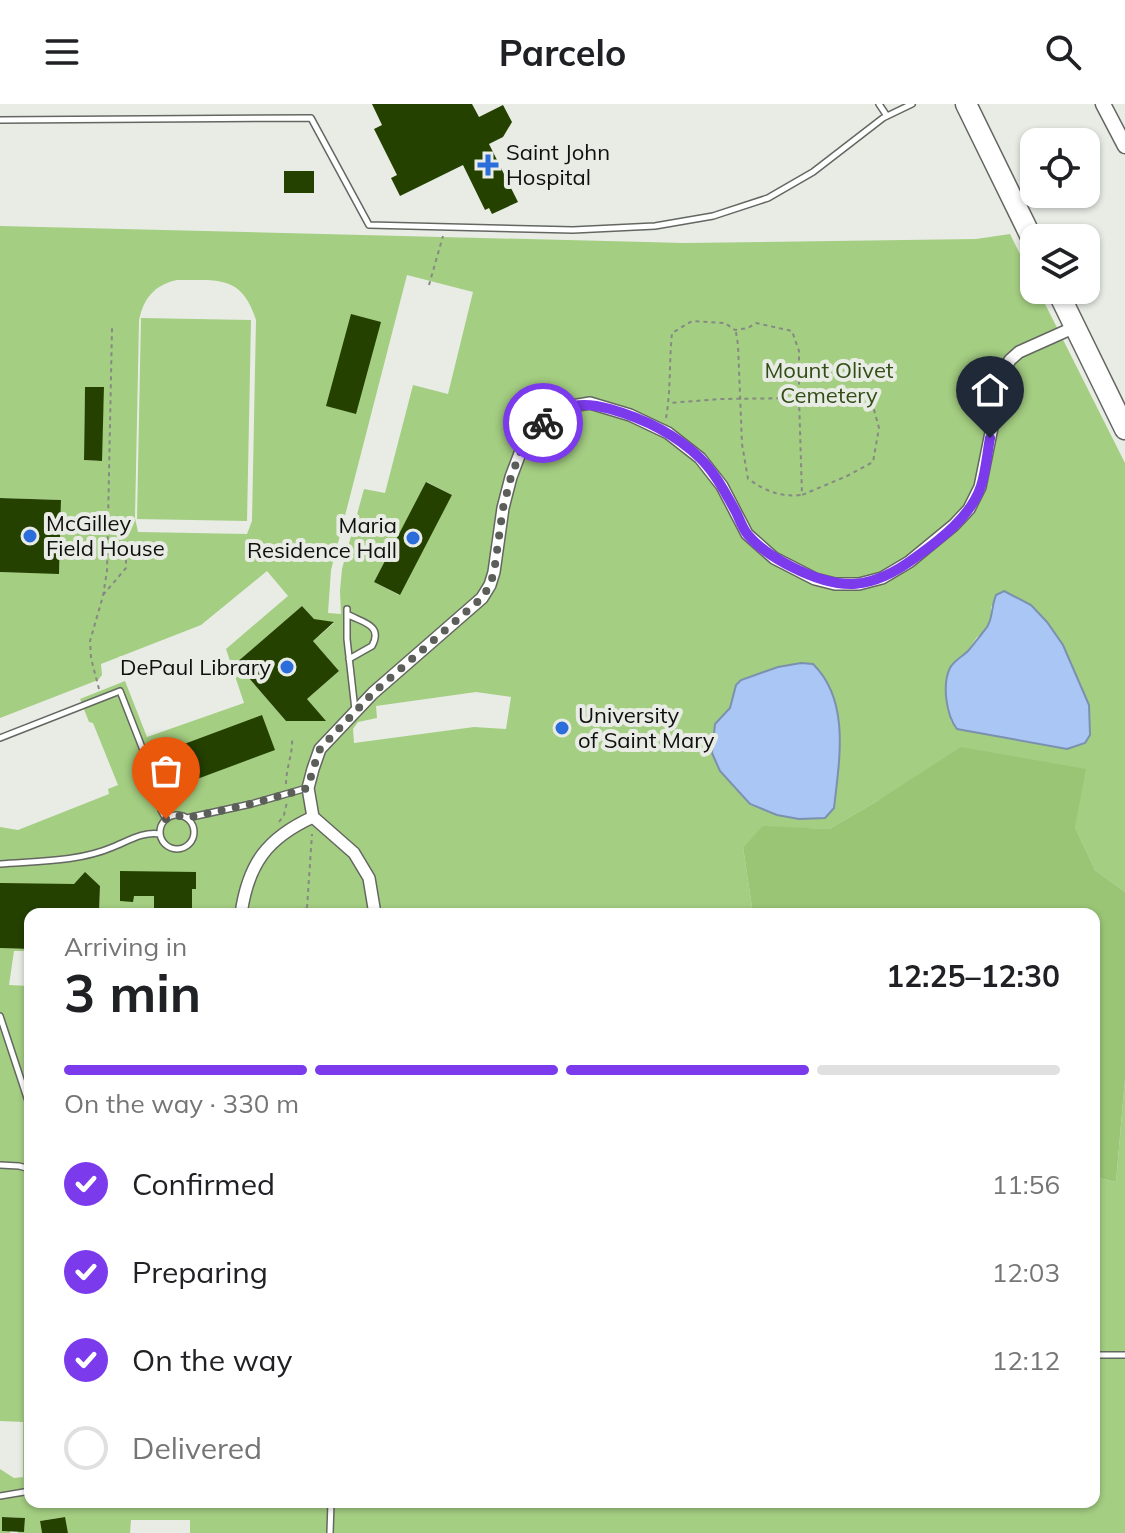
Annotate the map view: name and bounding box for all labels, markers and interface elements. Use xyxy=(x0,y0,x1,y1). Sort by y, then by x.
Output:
icon: menu xyxy=(40,30,84,74)
text: Parcelo xyxy=(499,30,626,75)
icon: search xyxy=(1041,30,1085,74)
map controls xyxy=(1020,128,1100,304)
button: locate xyxy=(1020,128,1100,208)
place label: Saint John Hospital xyxy=(506,138,610,191)
marker: Saint John Hospital xyxy=(477,154,499,176)
button: layers xyxy=(1020,224,1100,304)
park label: Mount Olivet Cemetery xyxy=(764,356,894,409)
pin xyxy=(956,356,1024,438)
icon: home xyxy=(968,368,1012,412)
courier xyxy=(503,383,583,463)
icon: bike xyxy=(521,401,565,445)
place label: McGilley Field House xyxy=(46,509,165,562)
place label: Maria Residence Hall xyxy=(247,511,397,564)
marker: McGilley Field House xyxy=(21,527,39,545)
marker: Maria Residence Hall xyxy=(404,529,422,547)
place label: DePaul Library xyxy=(120,653,271,681)
marker: DePaul Library xyxy=(278,658,296,676)
place label: University of Saint Mary xyxy=(578,701,715,754)
marker: University of Saint Mary xyxy=(553,719,571,737)
pin xyxy=(132,737,200,819)
icon: bag xyxy=(144,749,188,793)
text: Arriving in xyxy=(64,930,187,963)
text: 12:25–12:30 xyxy=(886,957,1060,995)
text: 3 min xyxy=(64,960,201,1025)
text: On the way · 330 m xyxy=(64,1087,299,1120)
icon: check xyxy=(64,1162,108,1206)
text: Confirmed xyxy=(132,1165,275,1203)
text: 11:56 xyxy=(992,1168,1060,1201)
icon: check xyxy=(64,1250,108,1294)
text: Preparing xyxy=(132,1253,268,1291)
text: 12:03 xyxy=(992,1256,1060,1289)
icon: check xyxy=(64,1338,108,1382)
text: On the way xyxy=(132,1341,292,1379)
text: 12:12 xyxy=(992,1344,1060,1377)
text: Delivered xyxy=(132,1429,262,1467)

